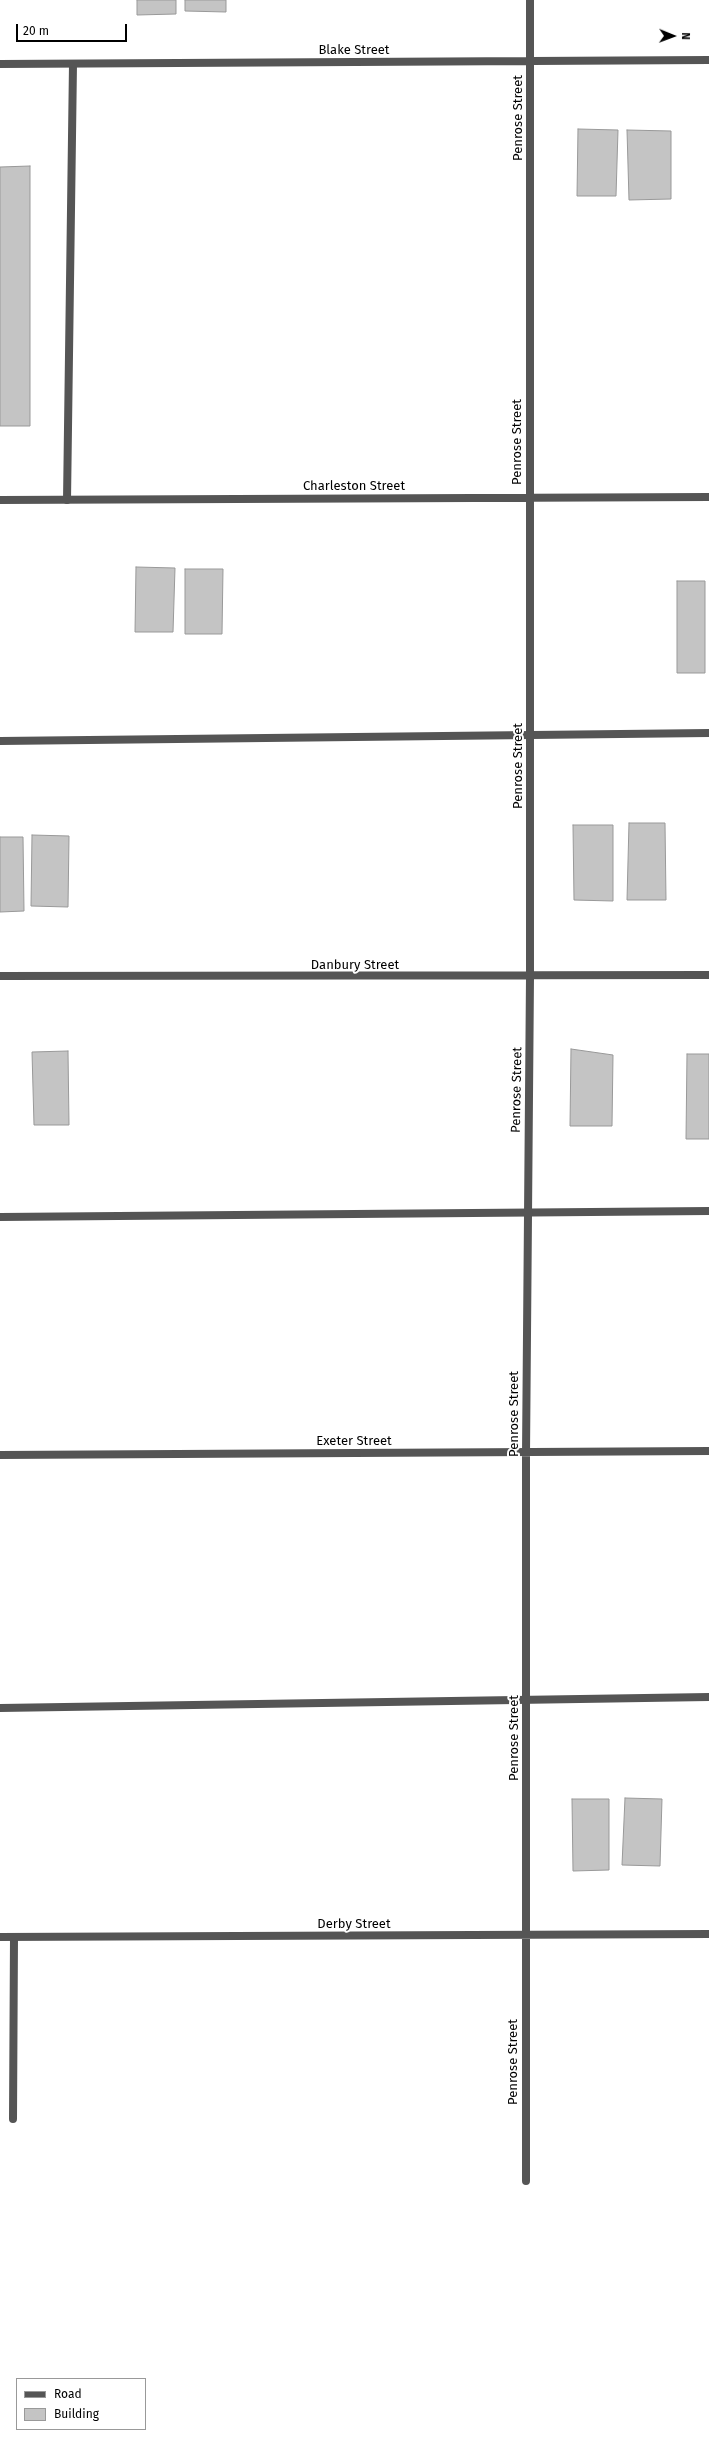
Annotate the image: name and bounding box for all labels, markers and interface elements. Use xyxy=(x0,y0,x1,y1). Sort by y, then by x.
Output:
scale bar xyxy=(18,16,129,42)
north arrow xyxy=(653,16,693,56)
text: 20 m xyxy=(23,24,49,38)
text: N xyxy=(679,32,692,40)
street label: Blake Street xyxy=(318,42,390,58)
street label: Penrose Street xyxy=(510,75,526,161)
street label: Penrose Street xyxy=(509,399,525,485)
street label: Charleston Street xyxy=(303,478,405,494)
street label: Penrose Street xyxy=(510,723,526,809)
street label: Danbury Street xyxy=(311,957,399,973)
street label: Penrose Street xyxy=(508,1047,526,1133)
street label: Penrose Street xyxy=(506,1371,522,1457)
street label: Exeter Street xyxy=(316,1433,392,1449)
street label: Penrose Street xyxy=(506,1695,522,1781)
street label: Derby Street xyxy=(317,1916,391,1932)
street label: Penrose Street xyxy=(505,2019,521,2105)
legend xyxy=(16,2378,146,2430)
text: Road xyxy=(54,2387,82,2401)
text: Building xyxy=(54,2407,99,2421)

